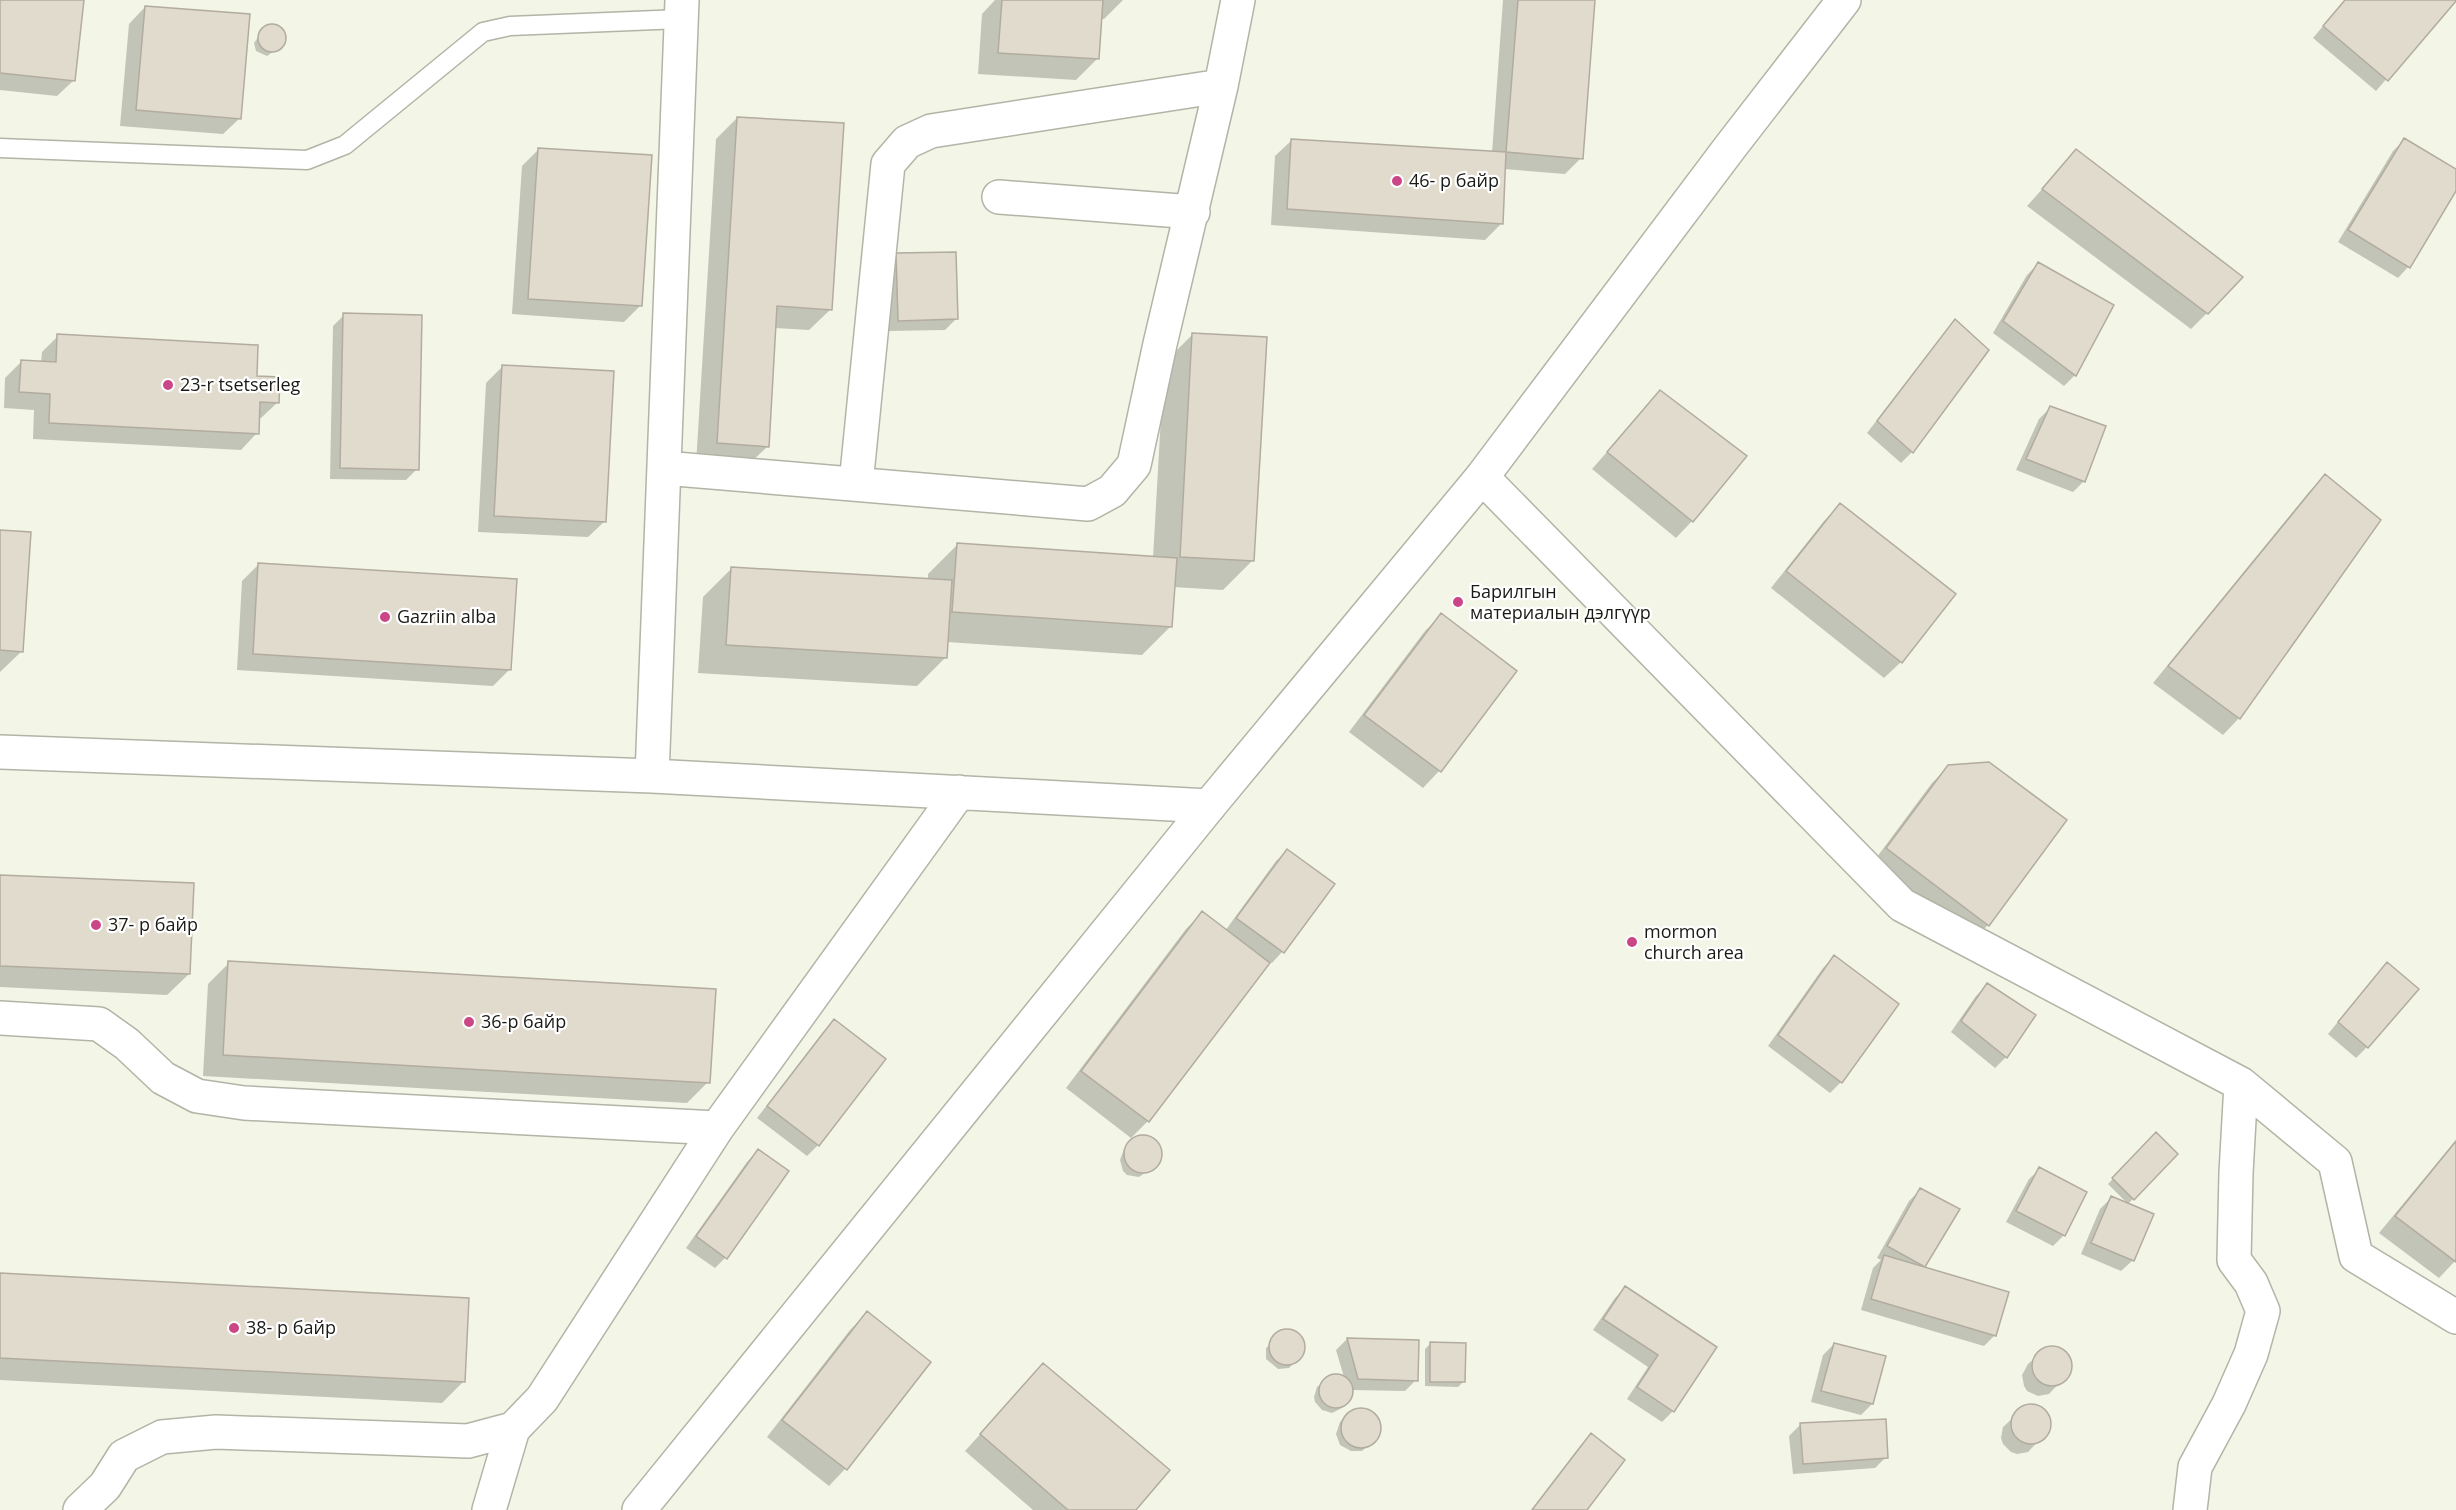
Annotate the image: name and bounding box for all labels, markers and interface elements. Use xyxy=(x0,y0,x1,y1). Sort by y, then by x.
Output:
place label: 46- р байр xyxy=(1409,168,1499,192)
marker: 46- р байр xyxy=(1390,174,1404,188)
place label: 23-r tsetserleg xyxy=(180,372,301,396)
marker: 23-r tsetserleg xyxy=(161,378,175,392)
place label: Барилгын материалын дэлгүүр xyxy=(1470,579,1651,624)
marker: Барилгын материалын дэлгүүр xyxy=(1451,595,1465,609)
place label: Gazriin alba xyxy=(397,604,496,628)
marker: Gazriin alba xyxy=(378,610,392,624)
place label: 37- р байр xyxy=(108,912,198,936)
marker: 37- р байр xyxy=(89,918,103,932)
place label: mormon church area xyxy=(1644,919,1744,964)
marker: mormon church area xyxy=(1625,935,1639,949)
place label: 36-р байр xyxy=(481,1009,566,1033)
marker: 36-р байр xyxy=(462,1015,476,1029)
place label: 38- р байр xyxy=(246,1315,336,1339)
marker: 38- р байр xyxy=(227,1321,241,1335)

